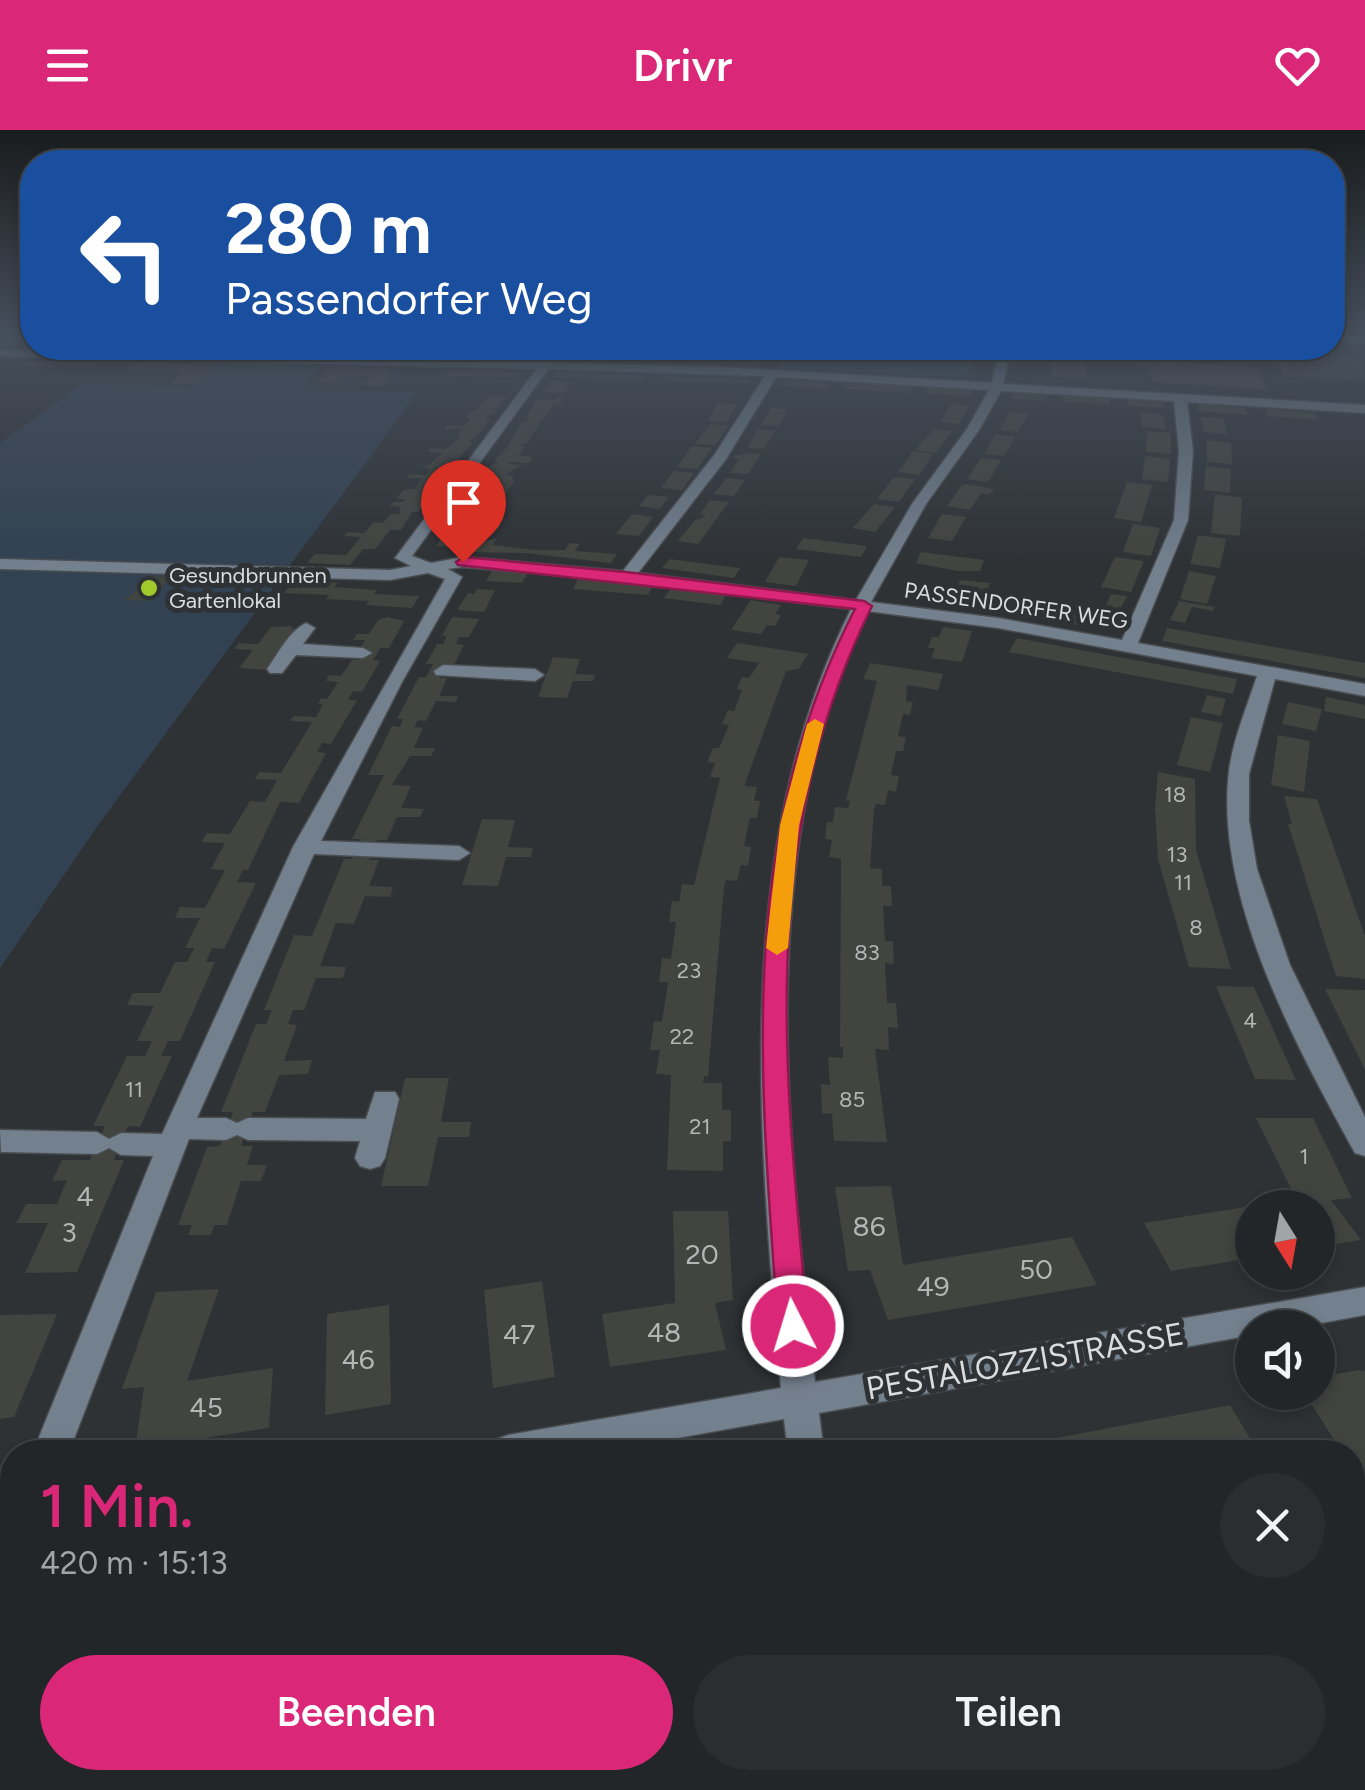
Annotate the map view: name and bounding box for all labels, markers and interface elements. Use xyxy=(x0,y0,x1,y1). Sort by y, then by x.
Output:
icon: menu xyxy=(40,38,95,93)
text: Drivr xyxy=(633,38,732,92)
icon: heart xyxy=(1270,38,1325,93)
text: 280 m xyxy=(225,186,431,271)
icon: left xyxy=(60,190,190,320)
text: Passendorfer Weg xyxy=(225,271,593,325)
pin xyxy=(421,460,506,563)
icon: arrive xyxy=(436,475,491,530)
place label: Gesundbrunnen Gartenlokal xyxy=(169,562,327,614)
street label: PASSENDORFER WEG xyxy=(902,576,1130,635)
marker: Gesundbrunnen Gartenlokal xyxy=(138,577,160,599)
house number: 18 xyxy=(1164,781,1186,808)
house number: 13 xyxy=(1166,841,1188,868)
house number: 11 xyxy=(1174,869,1192,896)
house number: 8 xyxy=(1189,914,1203,941)
house number: 83 xyxy=(854,939,880,966)
house number: 23 xyxy=(677,957,701,984)
house number: 4 xyxy=(1243,1007,1257,1034)
house number: 22 xyxy=(670,1023,694,1050)
house number: 11 xyxy=(125,1076,143,1103)
house number: 85 xyxy=(839,1086,865,1113)
house number: 21 xyxy=(689,1113,711,1140)
house number: 1 xyxy=(1299,1143,1309,1170)
house number: 4 xyxy=(76,1179,94,1213)
north arrow xyxy=(1235,1190,1335,1290)
map controls xyxy=(1235,1190,1335,1410)
house number: 86 xyxy=(852,1209,886,1243)
house number: 3 xyxy=(61,1215,77,1249)
house number: 20 xyxy=(685,1237,719,1271)
house number: 50 xyxy=(1019,1252,1053,1286)
house number: 49 xyxy=(916,1269,950,1303)
position arrow xyxy=(741,1274,845,1378)
button: sound xyxy=(1235,1310,1335,1410)
street label: PESTALOZZISTRASSE xyxy=(863,1314,1187,1408)
house number: 48 xyxy=(647,1315,681,1349)
house number: 47 xyxy=(503,1317,535,1351)
house number: 46 xyxy=(341,1342,375,1376)
house number: 45 xyxy=(189,1390,223,1424)
text: 1 Min. xyxy=(40,1470,194,1542)
button: close xyxy=(1220,1473,1325,1578)
text: 420 m · 15:13 xyxy=(40,1544,228,1582)
button: Beenden xyxy=(40,1655,673,1770)
button: Teilen xyxy=(693,1655,1325,1770)

